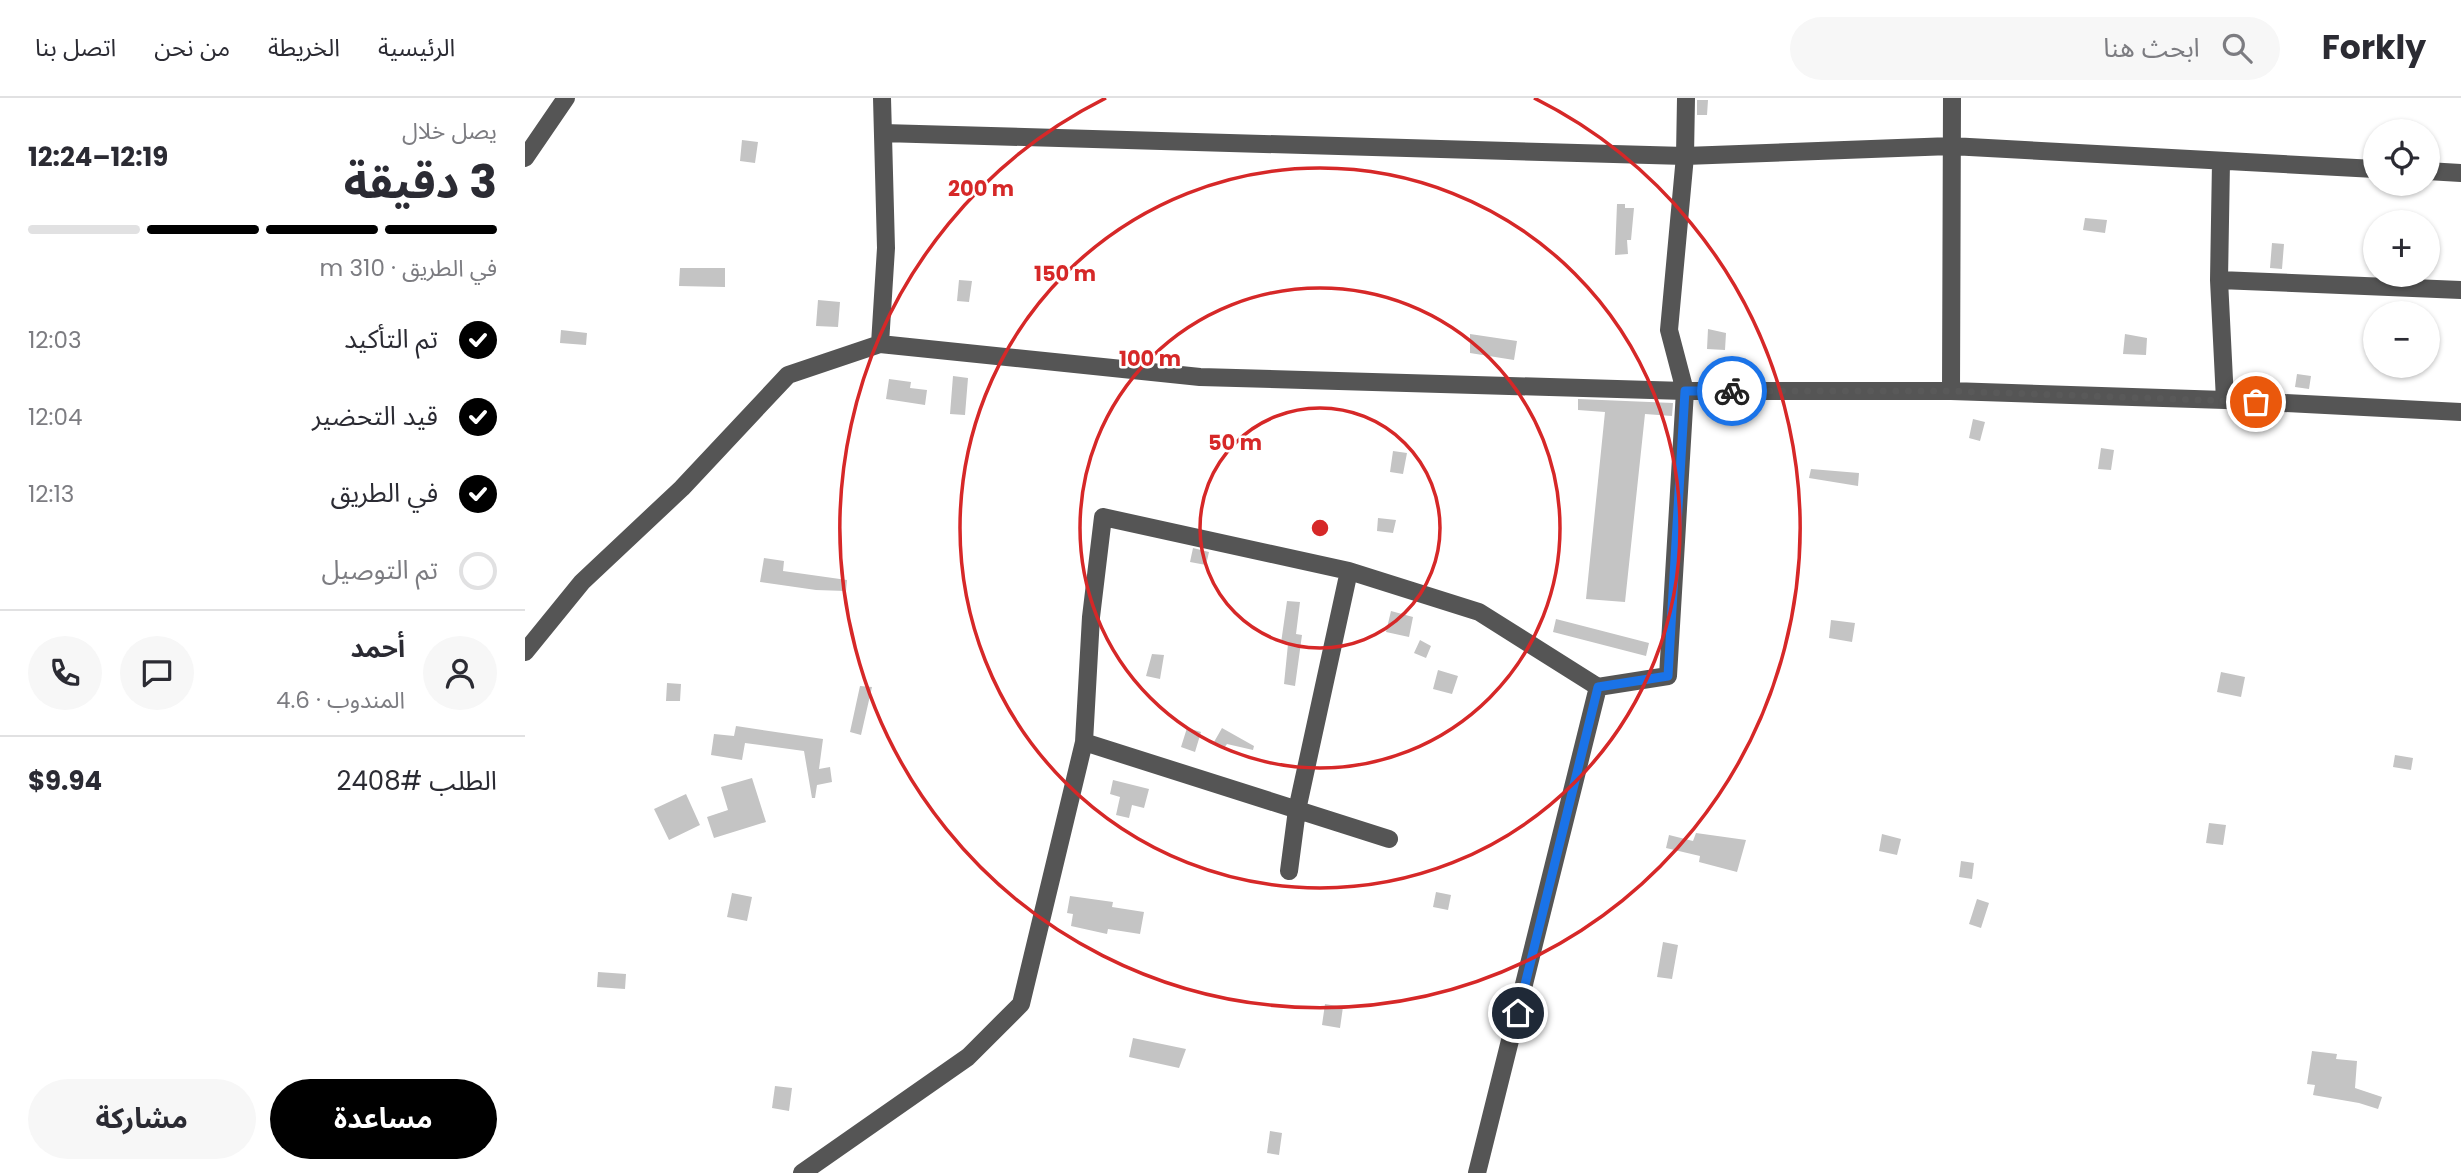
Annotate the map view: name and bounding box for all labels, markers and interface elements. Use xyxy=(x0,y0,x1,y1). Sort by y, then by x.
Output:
search box xyxy=(1790,17,2280,80)
text: Forkly xyxy=(2322,24,2426,71)
icon: search xyxy=(2218,29,2256,67)
text: ابحث هنا xyxy=(2103,30,2200,66)
text: اتصل بنا xyxy=(35,31,116,64)
text: من نحن xyxy=(154,31,230,64)
text: الخريطة xyxy=(268,31,340,64)
text: الرئيسية xyxy=(378,31,455,64)
text: يصل خلال xyxy=(402,115,497,147)
map controls xyxy=(2363,119,2440,378)
button: locate xyxy=(2363,119,2440,196)
text: 12:19–12:24 xyxy=(28,139,168,175)
text: 3 دقيقة xyxy=(344,150,497,214)
text: 200 m xyxy=(948,174,1014,203)
button: + xyxy=(2363,210,2440,287)
text: في الطريق · 310 m xyxy=(320,252,497,284)
text: 150 m xyxy=(1034,259,1096,288)
button: − xyxy=(2363,301,2440,378)
text: تم التأكيد xyxy=(344,321,438,357)
icon: check xyxy=(459,321,497,359)
text: 12:03 xyxy=(28,324,81,356)
text: 100 m xyxy=(1119,344,1181,373)
courier xyxy=(1697,356,1767,426)
icon: bike xyxy=(1713,372,1751,410)
pin xyxy=(2226,372,2286,432)
icon: bag xyxy=(2237,383,2275,421)
text: قيد التحضير xyxy=(312,398,438,434)
icon: check xyxy=(459,398,497,436)
text: 12:04 xyxy=(28,401,82,433)
text: 50 m xyxy=(1208,428,1262,457)
text: في الطريق xyxy=(331,475,438,511)
icon: check xyxy=(459,475,497,513)
text: 12:13 xyxy=(28,478,74,510)
centre of rings xyxy=(1308,516,1332,540)
text: تم التوصيل xyxy=(322,552,438,588)
text: أحمد xyxy=(351,630,405,666)
button: phone xyxy=(28,636,102,710)
button: chat xyxy=(120,636,194,710)
button: person xyxy=(423,636,497,710)
text: المندوب · 4.6 xyxy=(276,684,405,716)
text: $9.94 xyxy=(28,763,102,799)
text: الطلب #2408 xyxy=(337,763,497,799)
pin xyxy=(1488,983,1548,1043)
icon: home xyxy=(1499,994,1537,1032)
button: مشاركة xyxy=(28,1079,256,1159)
button: مساعدة xyxy=(270,1079,497,1159)

